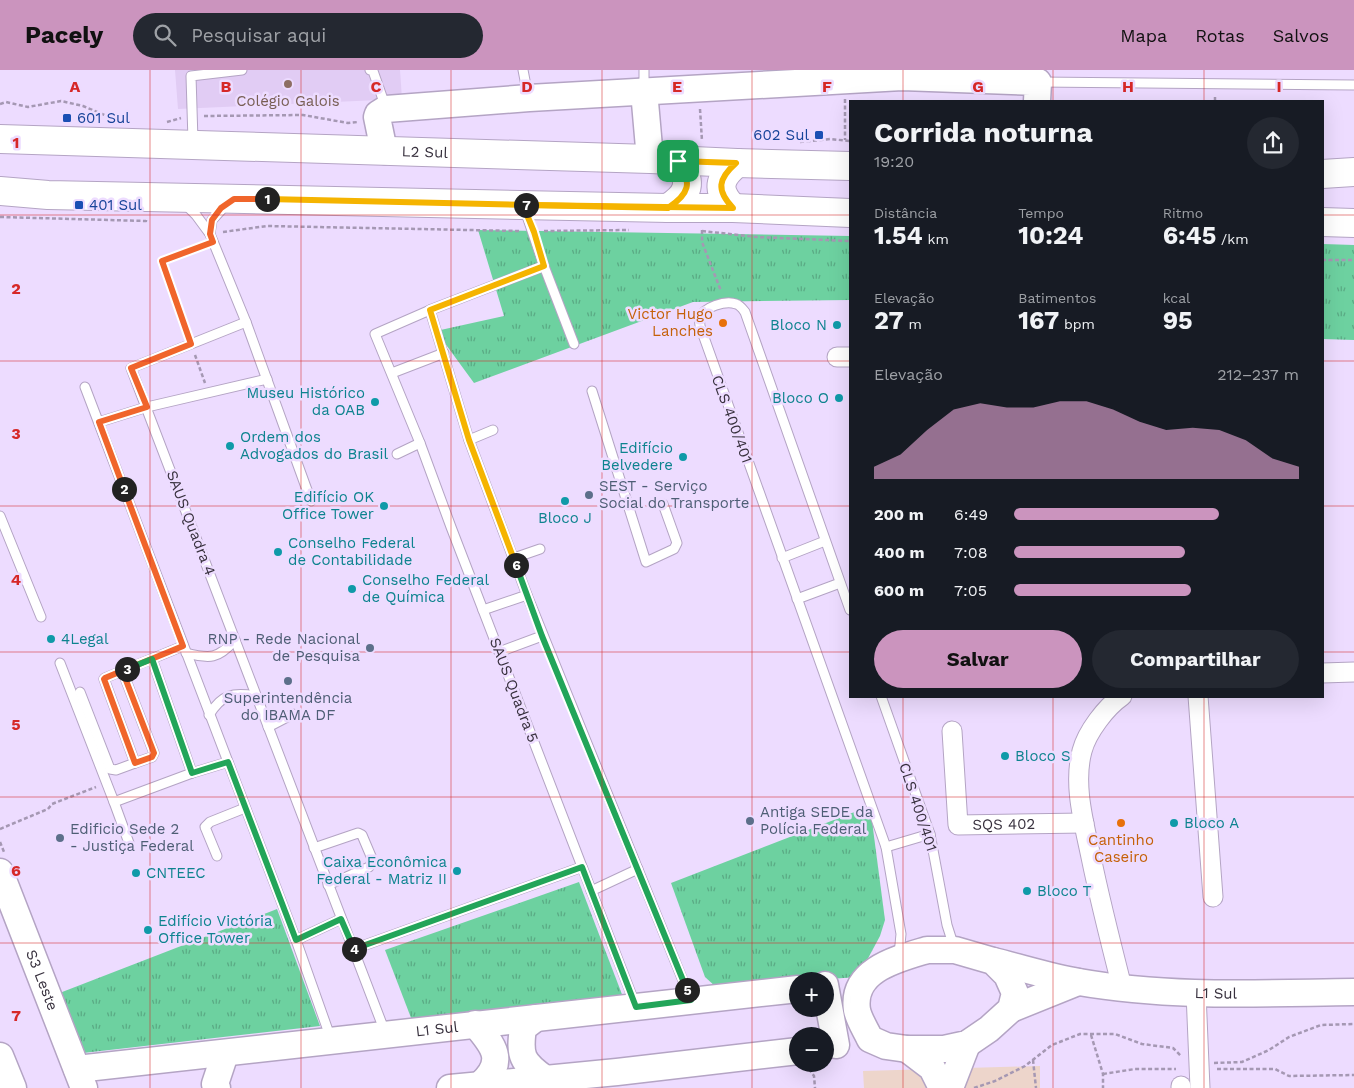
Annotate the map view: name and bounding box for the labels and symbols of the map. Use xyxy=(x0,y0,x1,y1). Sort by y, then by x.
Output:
text: A xyxy=(70,77,81,96)
text: B xyxy=(221,77,232,96)
text: C xyxy=(371,77,382,96)
text: D xyxy=(521,77,533,96)
text: E xyxy=(672,77,682,96)
text: F xyxy=(822,77,832,96)
text: G xyxy=(972,77,984,96)
text: H xyxy=(1122,77,1134,96)
text: I xyxy=(1276,77,1282,96)
marker: Colégio Galois xyxy=(282,78,294,90)
place label: Colégio Galois xyxy=(236,92,340,110)
place label: 601 Sul xyxy=(77,109,130,127)
marker: 601 Sul xyxy=(61,112,73,124)
place label: 602 Sul xyxy=(753,126,809,144)
marker: 602 Sul xyxy=(813,129,825,141)
text: 1 xyxy=(13,133,19,152)
pin xyxy=(657,140,699,182)
street label: L2 Sul xyxy=(401,142,449,162)
pin: 1 xyxy=(254,186,280,212)
pin: 7 xyxy=(514,192,538,218)
place label: 401 Sul xyxy=(89,196,142,214)
marker: 401 Sul xyxy=(73,199,85,211)
text: 2 xyxy=(11,279,21,298)
place label: Victor Hugo Lanches xyxy=(628,305,713,340)
place label: Bloco N xyxy=(770,316,827,334)
marker: Victor Hugo Lanches xyxy=(717,317,729,329)
marker: Bloco N xyxy=(831,319,843,331)
street label: CLS 400/401 xyxy=(708,373,756,465)
place label: Museu Histórico da OAB xyxy=(246,384,365,419)
place label: Bloco O xyxy=(772,389,829,407)
marker: Bloco O xyxy=(833,392,845,404)
marker: Museu Histórico da OAB xyxy=(369,396,381,408)
text: 3 xyxy=(11,424,21,443)
place label: Ordem dos Advogados do Brasil xyxy=(240,428,388,463)
place label: Edifício Belvedere xyxy=(601,439,673,474)
marker: Ordem dos Advogados do Brasil xyxy=(224,440,236,452)
marker: Edifício Belvedere xyxy=(677,451,689,463)
street label: SAUS Quadra 4 xyxy=(163,468,219,578)
pin: 2 xyxy=(112,476,136,502)
place label: SEST - Serviço Social do Transporte xyxy=(599,477,749,512)
place label: Edifício OK Office Tower xyxy=(282,488,374,523)
marker: SEST - Serviço Social do Transporte xyxy=(583,489,595,501)
marker: Bloco J xyxy=(559,495,571,507)
marker: Edifício OK Office Tower xyxy=(378,500,390,512)
place label: Bloco J xyxy=(538,509,592,527)
place label: Conselho Federal de Contabilidade xyxy=(288,534,416,569)
marker: Conselho Federal de Contabilidade xyxy=(272,546,284,558)
pin: 6 xyxy=(504,552,528,578)
text: 4 xyxy=(11,570,21,589)
place label: Conselho Federal de Química xyxy=(362,571,490,606)
marker: Conselho Federal de Química xyxy=(346,583,358,595)
place label: 4Legal xyxy=(61,630,109,648)
place label: RNP - Rede Nacional de Pesquisa xyxy=(208,630,361,665)
marker: 4Legal xyxy=(45,633,57,645)
street label: SAUS Quadra 5 xyxy=(486,635,542,745)
marker: RNP - Rede Nacional de Pesquisa xyxy=(364,642,376,654)
pin: 3 xyxy=(114,656,140,682)
marker: Superintendência do IBAMA DF xyxy=(282,675,294,687)
place label: Superintendência do IBAMA DF xyxy=(224,689,353,724)
text: 5 xyxy=(11,715,21,734)
place label: Bloco S xyxy=(1015,747,1071,765)
marker: Bloco S xyxy=(999,750,1011,762)
street label: CLS 400/401 xyxy=(895,761,941,853)
place label: Antiga SEDE da Polícia Federal xyxy=(760,803,874,838)
place label: Bloco A xyxy=(1184,814,1239,832)
marker: Antiga SEDE da Polícia Federal xyxy=(744,815,756,827)
street label: SQS 402 xyxy=(972,815,1035,834)
marker: Cantinho Caseiro xyxy=(1115,817,1127,829)
marker: Bloco A xyxy=(1168,817,1180,829)
place label: Edificio Sede 2 - Justiça Federal xyxy=(70,820,194,855)
place label: Cantinho Caseiro xyxy=(1088,831,1154,866)
marker: Edificio Sede 2 - Justiça Federal xyxy=(54,832,66,844)
place label: Caixa Econômica Federal - Matriz II xyxy=(316,853,448,888)
text: 6 xyxy=(11,861,21,880)
place label: CNTEEC xyxy=(146,864,206,882)
marker: Caixa Econômica Federal - Matriz II xyxy=(451,865,463,877)
marker: CNTEEC xyxy=(130,867,142,879)
place label: Bloco T xyxy=(1037,882,1092,900)
marker: Bloco T xyxy=(1021,885,1033,897)
place label: Edifício Victória Office Tower xyxy=(158,912,273,947)
marker: Edifício Victória Office Tower xyxy=(142,924,154,936)
pin: 4 xyxy=(342,936,366,962)
street label: S3 Leste xyxy=(22,947,62,1013)
pin: 5 xyxy=(674,978,700,1002)
street label: L1 Sul xyxy=(1194,984,1238,1003)
text: 7 xyxy=(11,1006,21,1025)
street label: L1 Sul xyxy=(415,1018,459,1040)

